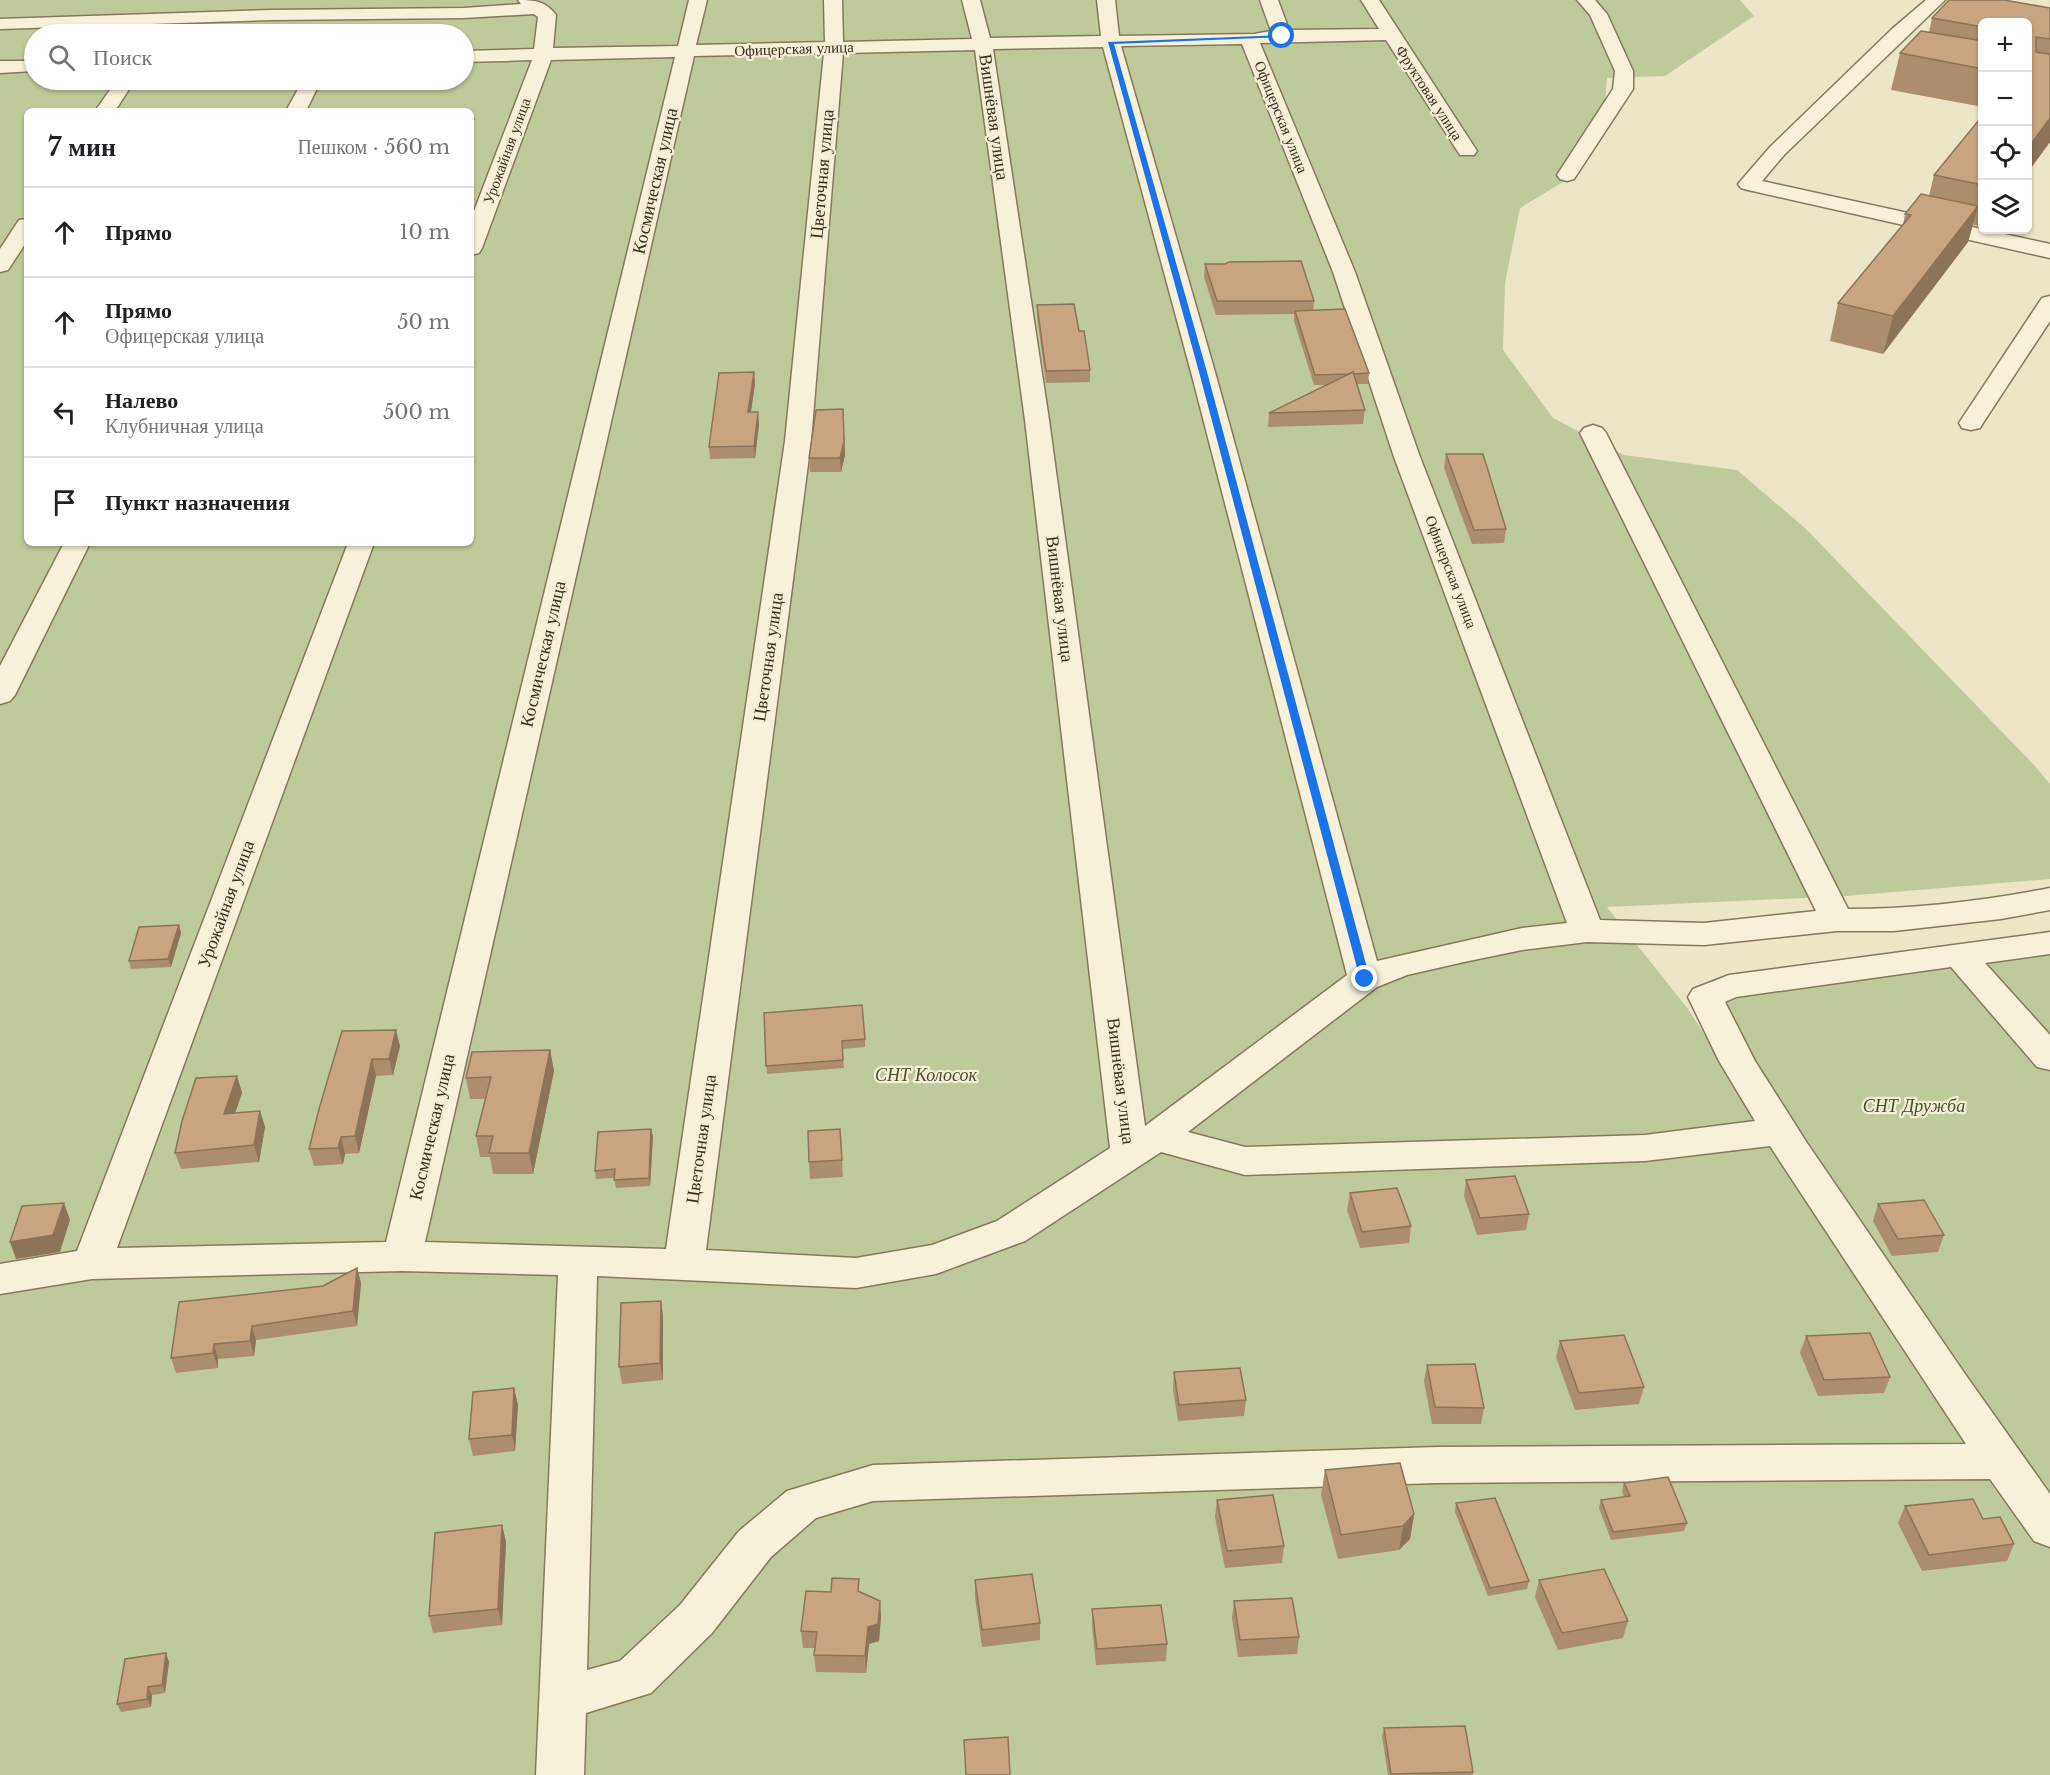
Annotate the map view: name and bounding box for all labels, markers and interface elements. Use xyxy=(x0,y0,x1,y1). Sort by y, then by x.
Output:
map controls xyxy=(1978,18,2032,234)
button: + xyxy=(1978,18,2032,72)
route start xyxy=(1268,22,1294,48)
search box xyxy=(24,24,474,90)
street label: Офицерская улица xyxy=(734,37,854,60)
icon: search xyxy=(45,41,78,74)
street label: Фруктовая улица xyxy=(1392,42,1467,144)
text: Поиск xyxy=(93,44,152,71)
street label: Вишнёвая улица xyxy=(974,52,1014,182)
street label: Офицерская улица xyxy=(1250,58,1313,176)
button: − xyxy=(1978,72,2032,126)
street label: Урожайная улица xyxy=(478,95,535,207)
street label: Космическая улица xyxy=(627,106,683,256)
street label: Цветочная улица xyxy=(805,108,839,240)
button: locate xyxy=(1978,126,2032,180)
text: 7 мин xyxy=(48,131,116,163)
text: Пешком · 560 m xyxy=(297,135,450,159)
button: layers xyxy=(1978,180,2032,234)
icon: ahead xyxy=(48,216,81,249)
text: Прямо xyxy=(105,219,172,246)
text: 10 m xyxy=(400,220,450,244)
text: Прямо xyxy=(105,297,172,324)
icon: ahead xyxy=(48,306,81,339)
text: 50 m xyxy=(397,310,450,334)
text: Офицерская улица xyxy=(105,324,264,348)
text: Налево xyxy=(105,387,178,414)
icon: left xyxy=(48,396,81,429)
text: 500 m xyxy=(383,400,450,424)
text: Клубничная улица xyxy=(105,414,264,438)
icon: arrive xyxy=(48,486,81,519)
text: Пункт назначения xyxy=(105,489,290,516)
street label: Офицерская улица xyxy=(1421,513,1482,631)
street label: Вишнёвая улица xyxy=(1041,535,1079,664)
street label: Космическая улица xyxy=(515,579,571,729)
street label: Цветочная улица xyxy=(748,591,788,723)
street label: Урожайная улица xyxy=(193,837,259,971)
route end xyxy=(1351,965,1377,991)
street label: Вишнёвая улица xyxy=(1102,1017,1140,1146)
street label: Космическая улица xyxy=(404,1052,460,1202)
park label: СНТ Колосок xyxy=(875,1064,977,1086)
street label: Цветочная улица xyxy=(681,1073,721,1205)
park label: СНТ Дружба xyxy=(1863,1095,1965,1117)

